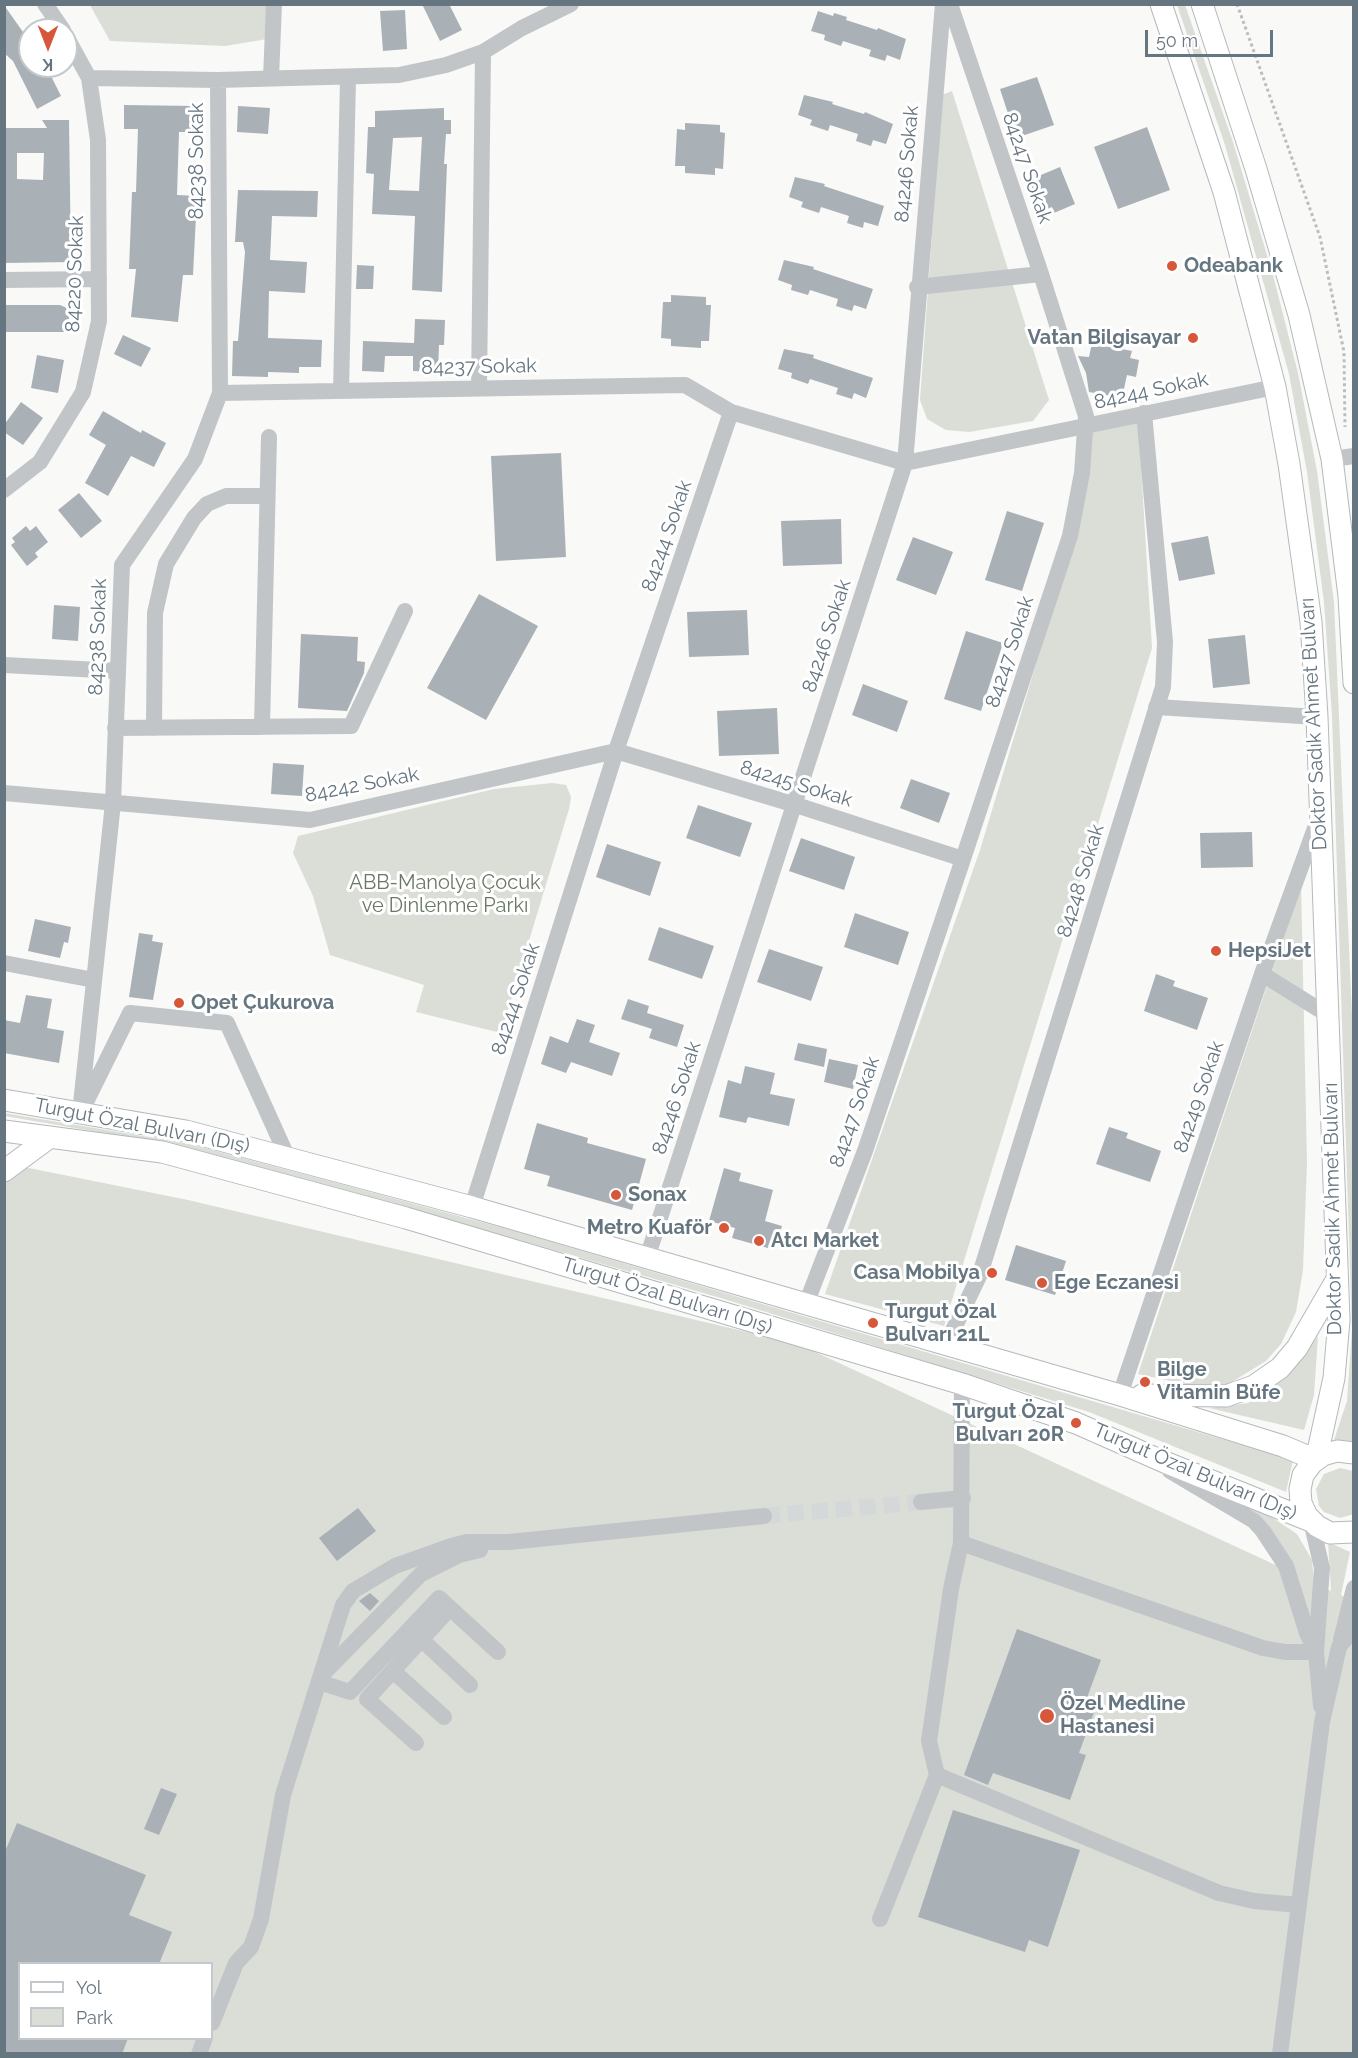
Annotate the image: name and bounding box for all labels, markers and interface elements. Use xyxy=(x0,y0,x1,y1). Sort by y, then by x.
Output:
north arrow xyxy=(18,18,78,78)
scale bar xyxy=(1148,18,1276,56)
text: 50 m xyxy=(1156,30,1198,51)
text: K xyxy=(43,55,53,74)
street label: 84238 Sokak xyxy=(185,103,209,219)
street label: 84246 Sokak xyxy=(890,104,924,224)
street label: 84247 Sokak xyxy=(997,109,1057,227)
street label: 84220 Sokak xyxy=(61,215,89,333)
place label: Odeabank xyxy=(1184,254,1283,278)
marker: Odeabank xyxy=(1165,259,1179,273)
place label: Vatan Bilgisayar xyxy=(1027,326,1181,350)
marker: Vatan Bilgisayar xyxy=(1186,331,1200,345)
street label: 84237 Sokak xyxy=(421,354,537,380)
street label: 84244 Sokak xyxy=(1092,367,1210,415)
street label: 84244 Sokak xyxy=(637,477,697,595)
street label: 84246 Sokak xyxy=(797,576,857,696)
street label: 84238 Sokak xyxy=(84,578,112,696)
street label: 84247 Sokak xyxy=(981,593,1039,711)
street label: Doktor Sadık Ahmet Bulvarı xyxy=(1295,597,1333,851)
street label: 84245 Sokak xyxy=(737,756,855,812)
street label: 84242 Sokak xyxy=(303,762,421,808)
street label: 84248 Sokak xyxy=(1052,821,1110,941)
park label: ABB-Manolya Çocuk ve Dinlenme Parkı xyxy=(349,871,541,918)
place label: HepsiJet xyxy=(1228,939,1312,963)
street label: 84244 Sokak xyxy=(487,940,545,1058)
marker: HepsiJet xyxy=(1209,944,1223,958)
place label: Opet Çukurova xyxy=(191,991,334,1015)
marker: Opet Çukurova xyxy=(172,996,186,1010)
street label: 84246 Sokak xyxy=(647,1038,707,1158)
street label: 84249 Sokak xyxy=(1169,1038,1229,1156)
street label: 84247 Sokak xyxy=(825,1053,885,1171)
street label: Doktor Sadık Ahmet Bulvarı xyxy=(1319,1082,1347,1336)
street label: Turgut Özal Bulvarı (Dış) xyxy=(32,1093,252,1159)
place label: Sonax xyxy=(628,1183,687,1207)
marker: Sonax xyxy=(609,1188,623,1202)
place label: Metro Kuaför xyxy=(587,1216,712,1240)
marker: Metro Kuaför xyxy=(717,1221,731,1235)
place label: Atcı Market xyxy=(771,1229,879,1253)
marker: Atcı Market xyxy=(752,1234,766,1248)
street label: Turgut Özal Bulvarı (Dış) xyxy=(559,1253,775,1339)
place label: Casa Mobilya xyxy=(854,1261,980,1285)
marker: Casa Mobilya xyxy=(985,1266,999,1280)
place label: Ege Eczanesi xyxy=(1054,1271,1179,1295)
marker: Ege Eczanesi xyxy=(1035,1276,1049,1290)
place label: Turgut Özal Bulvarı 21L xyxy=(885,1300,996,1347)
marker: Turgut Özal Bulvarı 21L xyxy=(866,1316,880,1330)
place label: Bilge Vitamin Büfe xyxy=(1157,1358,1281,1405)
marker: Bilge Vitamin Büfe xyxy=(1138,1375,1152,1389)
place label: Turgut Özal Bulvarı 20R xyxy=(953,1400,1064,1447)
marker: Turgut Özal Bulvarı 20R xyxy=(1069,1416,1083,1430)
street label: Turgut Özal Bulvarı (Dış) xyxy=(1090,1418,1300,1526)
place label: Özel Medline Hastanesi xyxy=(1060,1692,1185,1739)
marker: Özel Medline Hastanesi xyxy=(1038,1707,1056,1725)
legend xyxy=(18,1962,213,2040)
text: Yol xyxy=(76,1977,102,1998)
text: Park xyxy=(76,2007,113,2028)

